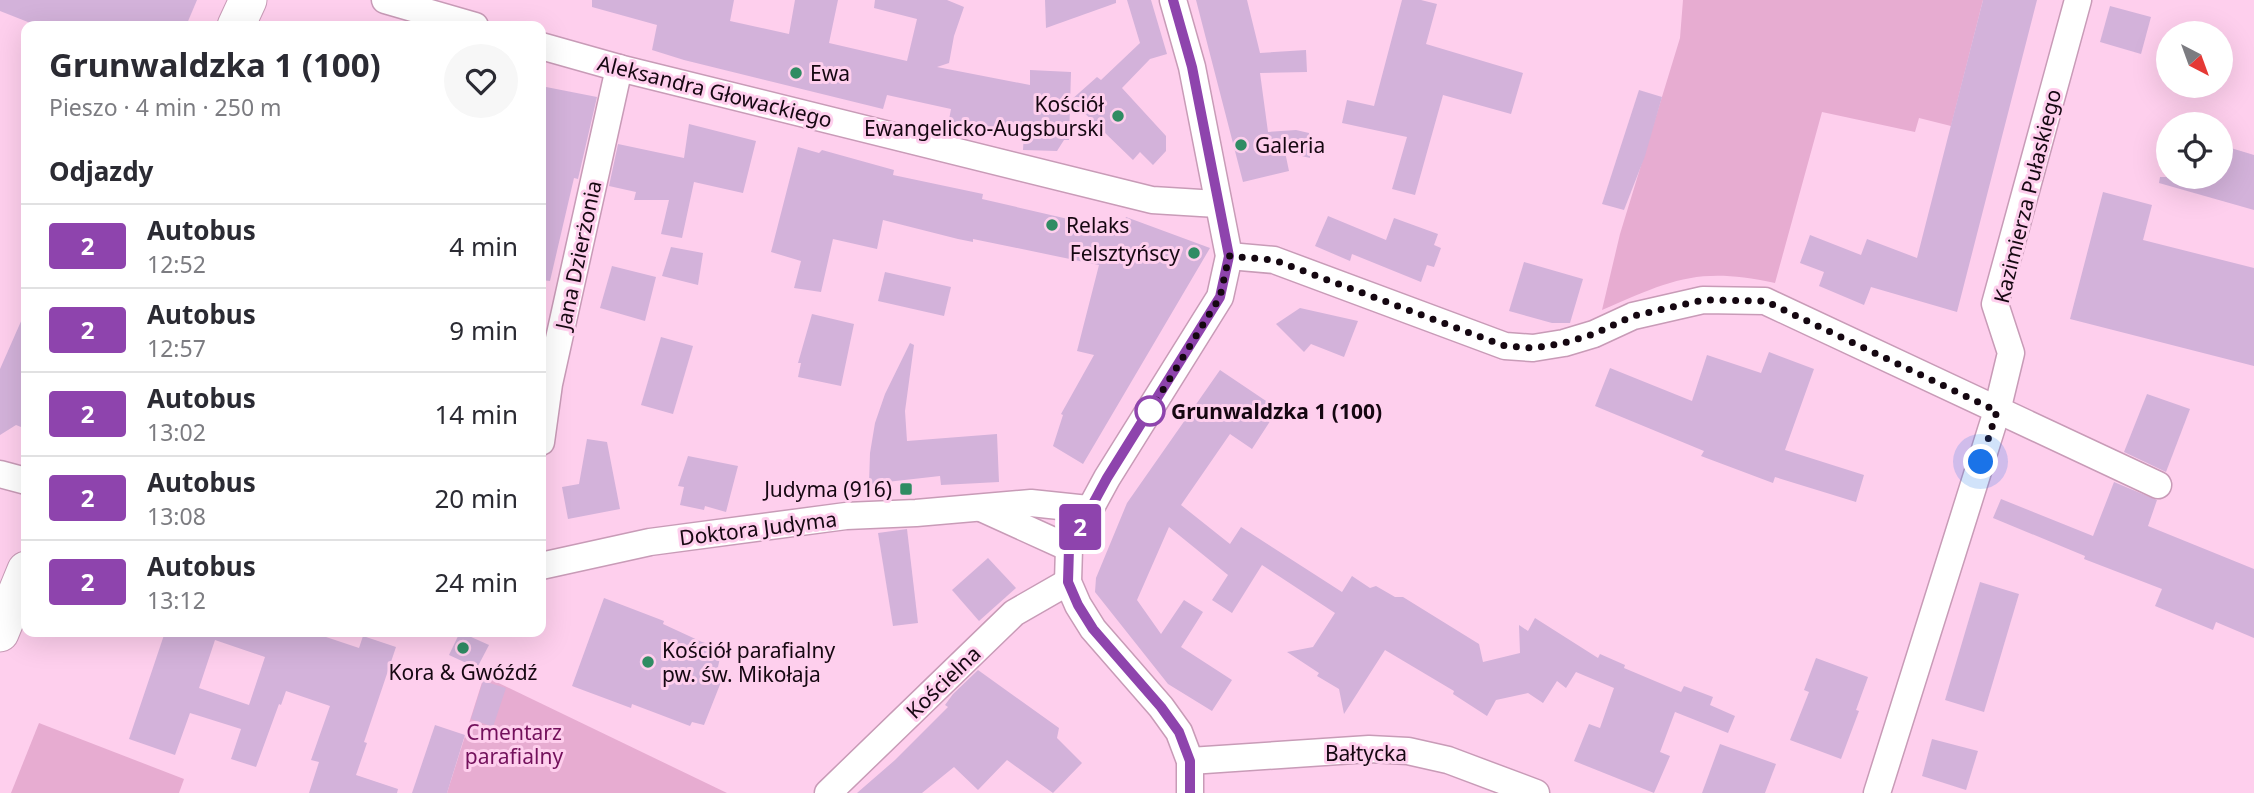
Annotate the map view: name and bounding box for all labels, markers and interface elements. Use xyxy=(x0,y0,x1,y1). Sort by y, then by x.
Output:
north arrow xyxy=(2156,21,2233,98)
map controls xyxy=(2156,21,2233,189)
text: Grunwaldzka 1 (100) xyxy=(49,42,381,87)
button: heart xyxy=(444,44,518,118)
street label: Aleksandra Głowackiego xyxy=(595,48,835,134)
place label: Ewa xyxy=(810,59,850,87)
marker: Ewa xyxy=(788,65,804,81)
street label: Kazimierza Pułaskiego xyxy=(1987,86,2067,306)
place label: Kościół Ewangelicko-Augsburski xyxy=(864,90,1105,142)
text: Pieszo · 4 min · 250 m xyxy=(49,91,282,123)
marker: Kościół Ewangelicko-Augsburski xyxy=(1110,108,1126,124)
button: locate xyxy=(2156,112,2233,189)
place label: Galeria xyxy=(1255,131,1325,159)
marker: Galeria xyxy=(1233,137,1249,153)
text: Odjazdy xyxy=(49,153,153,189)
street label: Jana Dzierżonia xyxy=(548,178,607,334)
place label: Relaks xyxy=(1066,211,1129,239)
text: Autobus xyxy=(147,212,256,248)
marker: Relaks xyxy=(1044,217,1060,233)
text: 4 min xyxy=(449,228,518,264)
text: 2 xyxy=(81,229,94,262)
place label: Felsztyńscy xyxy=(1070,239,1180,267)
marker: Felsztyńscy xyxy=(1186,245,1202,261)
text: 12:52 xyxy=(147,248,206,280)
text: Autobus xyxy=(147,296,256,332)
text: 9 min xyxy=(449,312,518,348)
text: 2 xyxy=(81,313,94,346)
text: 12:57 xyxy=(147,332,206,364)
text: Autobus xyxy=(147,380,256,416)
text: 14 min xyxy=(434,396,518,432)
marker: Grunwaldzka 1 (100) xyxy=(1135,396,1165,426)
text: 2 xyxy=(81,397,94,430)
place label: Grunwaldzka 1 (100) xyxy=(1171,397,1382,425)
text: 13:02 xyxy=(147,416,206,448)
your location xyxy=(1963,444,1998,479)
text: Autobus xyxy=(147,464,256,500)
place label: Judyma (916) xyxy=(762,475,892,503)
text: 20 min xyxy=(434,480,518,516)
text: 2 xyxy=(81,481,94,514)
marker: Judyma (916) xyxy=(898,481,914,497)
text: 13:08 xyxy=(147,500,206,532)
street label: Doktora Judyma xyxy=(677,504,839,552)
line badge: 2 xyxy=(1057,504,1103,550)
text: 2 xyxy=(1073,510,1087,543)
text: Autobus xyxy=(147,548,256,584)
text: 24 min xyxy=(434,564,518,600)
text: 2 xyxy=(81,565,94,598)
text: 13:12 xyxy=(147,584,206,616)
place label: Kościół parafialny pw. św. Mikołaja xyxy=(662,636,835,688)
marker: Kora & Gwóźdź xyxy=(455,640,471,656)
street label: Kościelna xyxy=(900,640,986,724)
marker: Kościół parafialny pw. św. Mikołaja xyxy=(640,654,656,670)
place label: Kora & Gwóźdź xyxy=(389,658,538,686)
park label: Cmentarz parafialny xyxy=(465,718,563,770)
street label: Bałtycka xyxy=(1325,739,1407,767)

